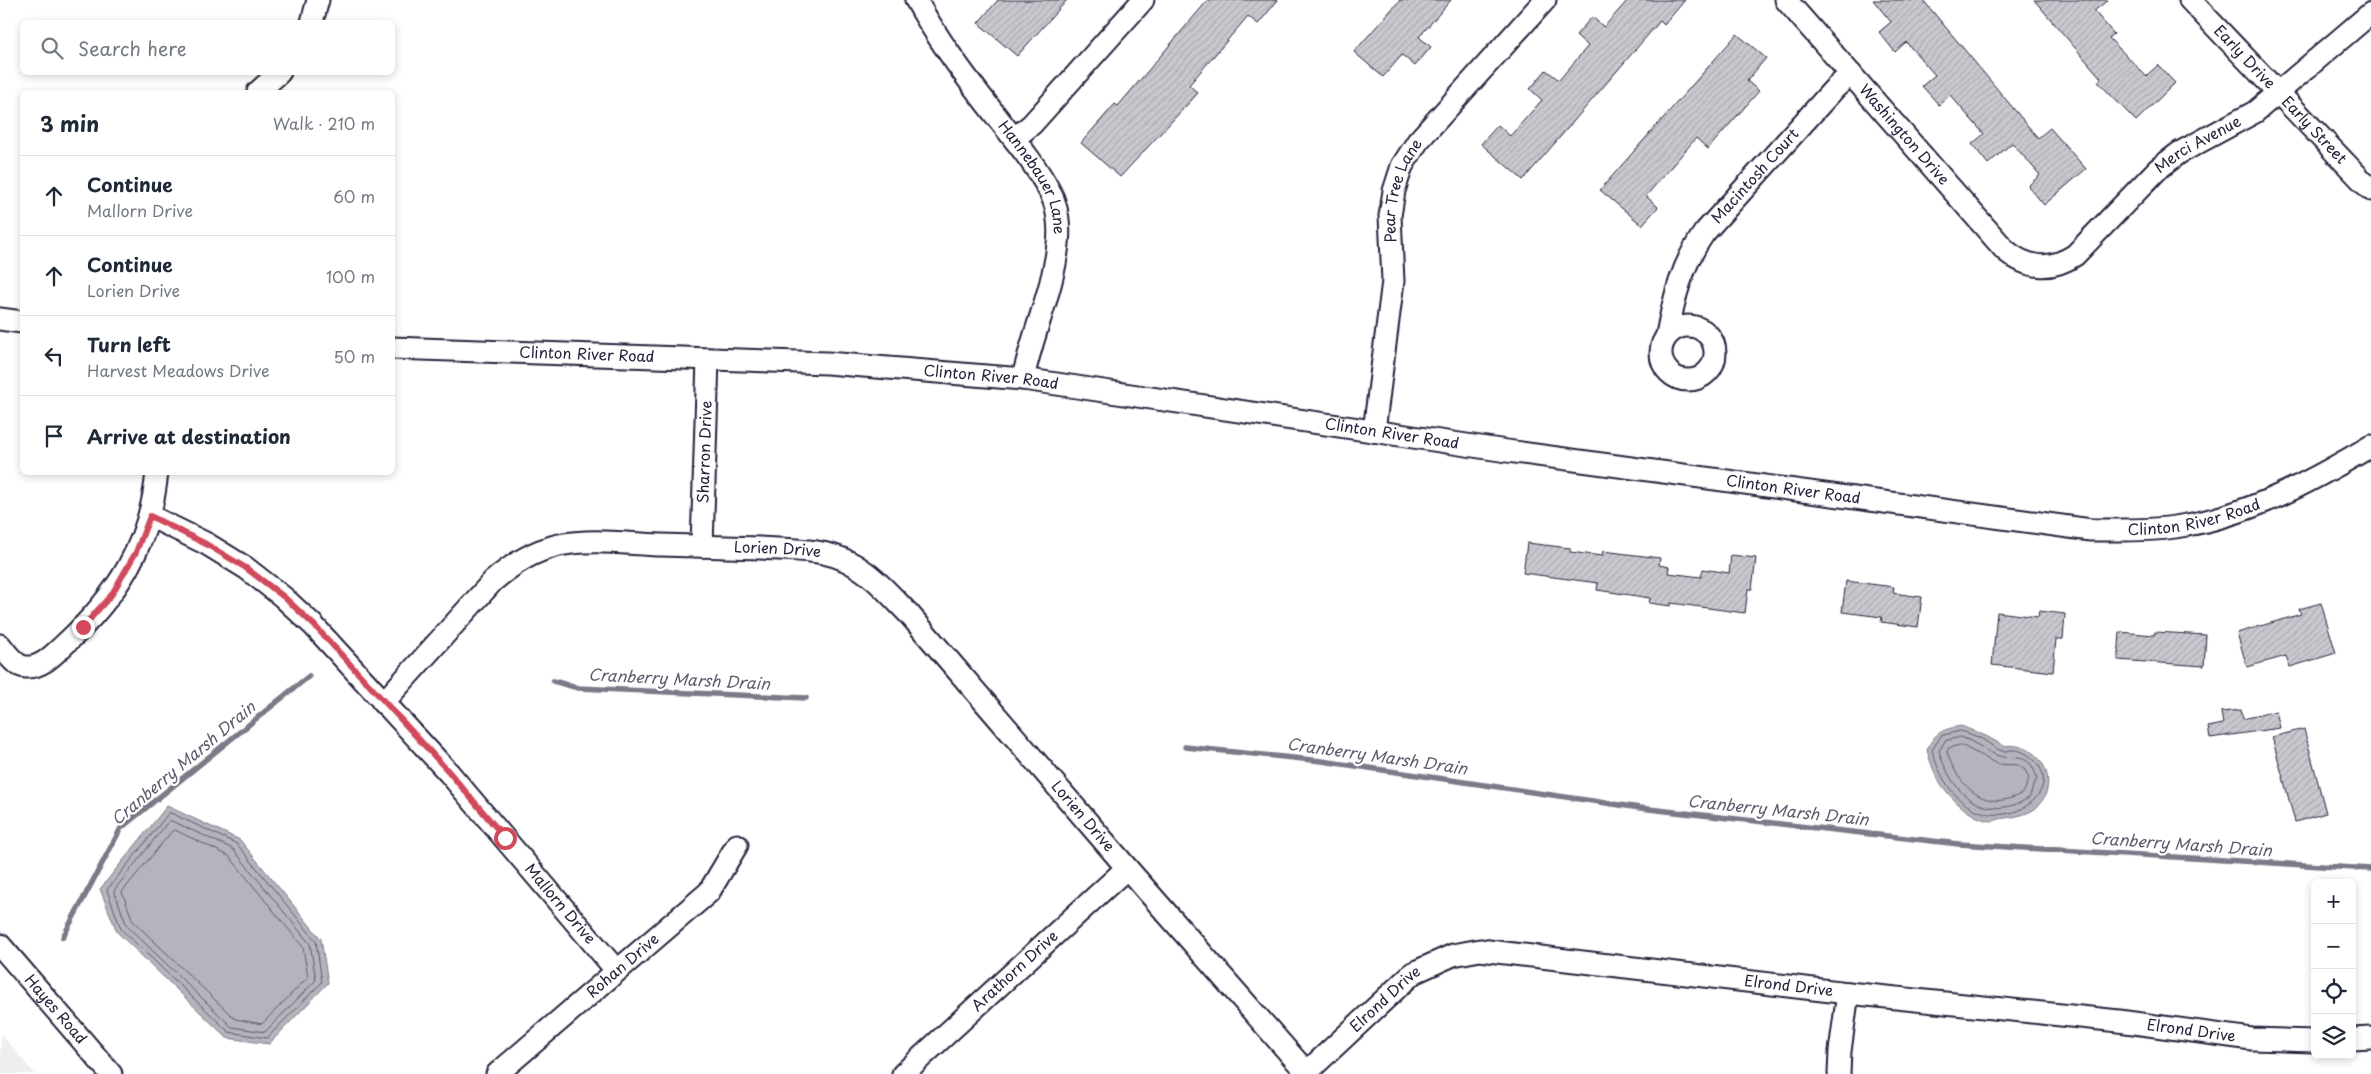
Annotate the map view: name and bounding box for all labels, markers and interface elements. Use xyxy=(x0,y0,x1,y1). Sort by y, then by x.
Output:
street label: Early Drive xyxy=(2209,19,2282,93)
search box xyxy=(20,20,395,75)
icon: search xyxy=(38,34,66,62)
text: Search here xyxy=(78,34,187,62)
street label: Washington Drive xyxy=(1854,78,1956,189)
street label: Early Street xyxy=(2277,90,2353,168)
text: 3 min xyxy=(40,107,99,139)
street label: Merci Avenue xyxy=(2149,109,2244,178)
text: Walk · 210 m xyxy=(273,111,375,135)
street label: Hannebauer Lane xyxy=(994,115,1072,235)
street label: Macintosh Court xyxy=(1705,122,1803,228)
street label: Pear Tree Lane xyxy=(1377,133,1427,243)
text: Continue xyxy=(87,170,173,198)
icon: ahead xyxy=(40,182,68,210)
text: 60 m xyxy=(333,184,375,208)
text: Mallorn Drive xyxy=(87,198,193,222)
text: Continue xyxy=(87,250,173,278)
icon: ahead xyxy=(40,262,68,290)
text: 100 m xyxy=(326,264,375,288)
text: Lorien Drive xyxy=(87,278,180,302)
text: Turn left xyxy=(87,330,171,358)
street label: Clinton River Road xyxy=(519,339,655,367)
icon: left xyxy=(40,342,68,370)
text: 50 m xyxy=(334,344,375,368)
text: Harvest Meadows Drive xyxy=(87,358,270,382)
street label: Clinton River Road xyxy=(923,358,1060,394)
street label: Sharron Drive xyxy=(690,400,717,504)
street label: Clinton River Road xyxy=(1324,411,1461,454)
icon: arrive xyxy=(40,422,68,450)
text: Arrive at destination xyxy=(87,422,291,450)
street label: Clinton River Road xyxy=(1725,468,1862,509)
street label: Clinton River Road xyxy=(2128,492,2263,540)
street label: Lorien Drive xyxy=(734,534,823,562)
route end xyxy=(72,616,95,639)
water label: Cranberry Marsh Drain xyxy=(588,661,772,695)
water label: Cranberry Marsh Drain xyxy=(105,694,261,830)
water label: Cranberry Marsh Drain xyxy=(1285,730,1470,780)
street label: Lorien Drive xyxy=(1047,775,1121,856)
water label: Cranberry Marsh Drain xyxy=(1686,788,1871,831)
water label: Cranberry Marsh Drain xyxy=(2090,825,2274,861)
route start xyxy=(494,827,517,850)
street label: Mallorn Drive xyxy=(520,858,602,948)
map controls xyxy=(2311,879,2356,1059)
button: + xyxy=(2311,879,2356,924)
street label: Arathorn Drive xyxy=(965,924,1062,1016)
button: − xyxy=(2311,924,2356,969)
street label: Rohan Drive xyxy=(581,927,663,1003)
street label: Elrond Drive xyxy=(1344,958,1423,1037)
street label: Hayes Road xyxy=(20,968,93,1048)
street label: Elrond Drive xyxy=(1743,968,1835,1001)
button: locate xyxy=(2311,969,2356,1014)
street label: Elrond Drive xyxy=(2145,1012,2237,1047)
button: layers xyxy=(2311,1014,2356,1059)

